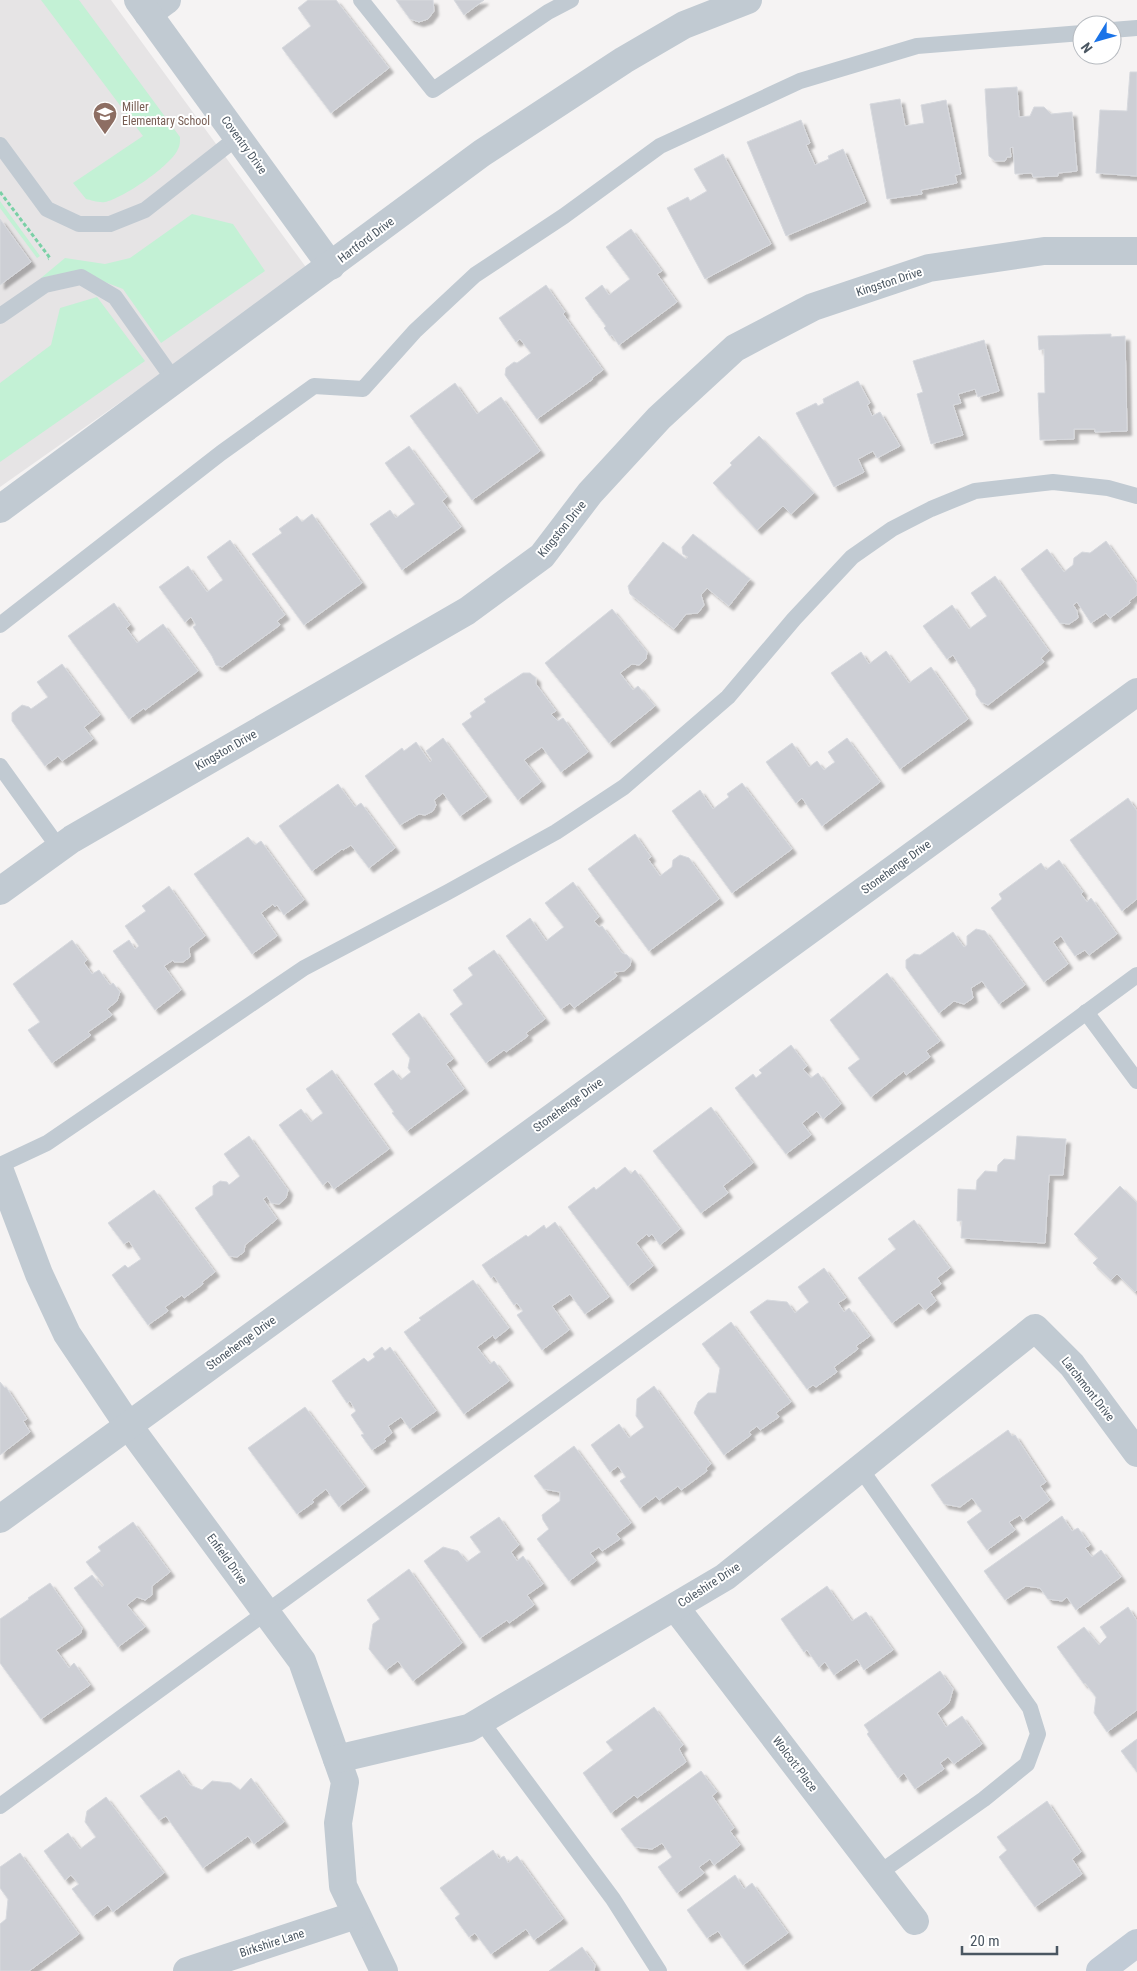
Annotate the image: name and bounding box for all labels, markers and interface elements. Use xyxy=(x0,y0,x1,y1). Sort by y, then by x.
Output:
north arrow xyxy=(1072,15,1122,65)
text: N xyxy=(1078,40,1096,56)
place label: Miller Elementary School xyxy=(122,100,210,128)
school or university icon: Miller Elementary School xyxy=(92,101,118,135)
street label: Coventry Drive xyxy=(218,113,270,177)
street label: Hartford Drive xyxy=(335,214,397,266)
street label: Kingston Drive xyxy=(854,265,924,299)
street label: Kingston Drive xyxy=(535,498,589,560)
street label: Kingston Drive xyxy=(193,727,259,773)
street label: Stonehenge Drive xyxy=(858,837,934,897)
street label: Stonehenge Drive xyxy=(530,1075,606,1135)
street label: Stonehenge Drive xyxy=(203,1313,279,1373)
street label: Larchmont Drive xyxy=(1059,1354,1118,1424)
street label: Enfield Drive xyxy=(204,1531,250,1587)
street label: Coleshire Drive xyxy=(675,1560,743,1610)
street label: Wolcott Place xyxy=(770,1734,821,1795)
scale bar xyxy=(962,1924,1057,1956)
street label: Birkshire Lane xyxy=(238,1926,306,1960)
text: 20 m xyxy=(970,1932,1000,1950)

